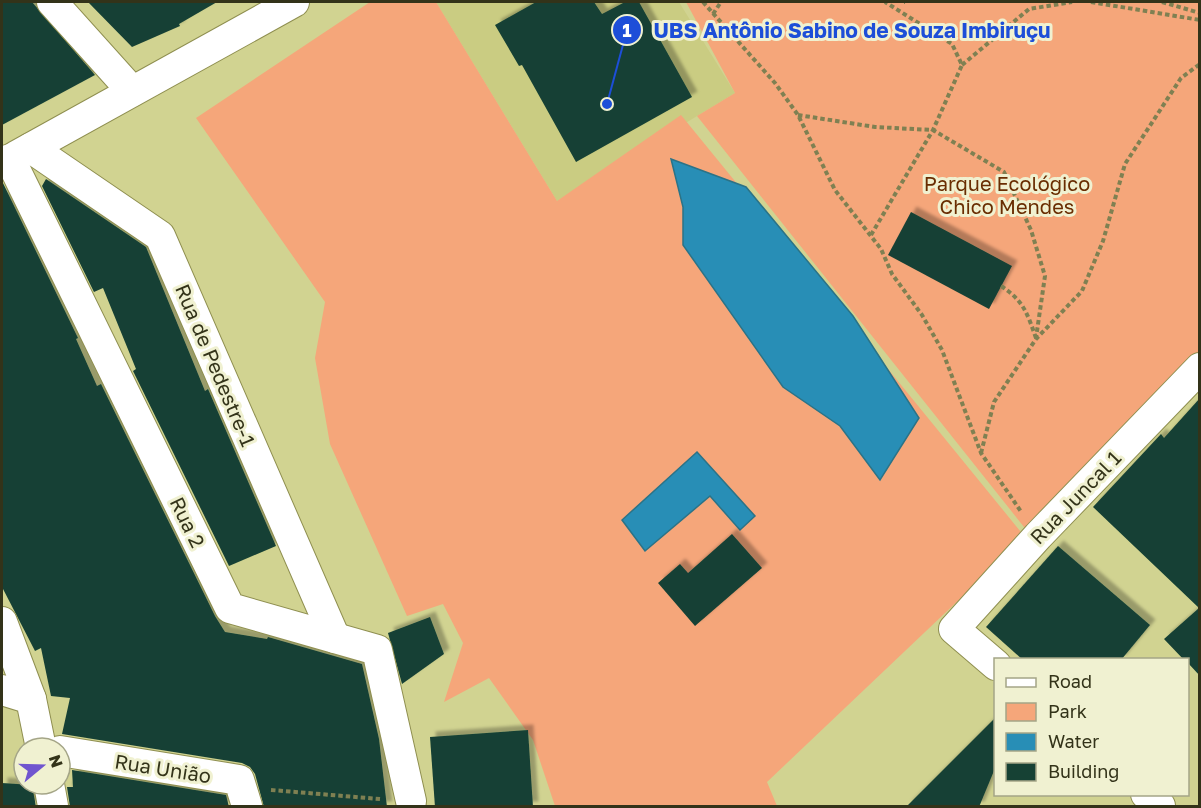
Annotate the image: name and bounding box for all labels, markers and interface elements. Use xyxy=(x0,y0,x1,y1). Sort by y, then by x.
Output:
callout: UBS Antônio Sabino de Souza Imbiruçu xyxy=(612,11,1063,50)
text: UBS Antônio Sabino de Souza Imbiruçu xyxy=(653,17,1051,43)
text: 1 xyxy=(622,19,632,41)
park label: Parque Ecológico Chico Mendes xyxy=(924,171,1090,218)
street label: Rua de Pedestre-1 xyxy=(171,280,261,450)
street label: Rua Juncal 1 xyxy=(1025,445,1126,549)
street label: Rua 2 xyxy=(166,493,210,551)
legend xyxy=(994,658,1189,796)
text: Road xyxy=(1048,670,1092,692)
text: Park xyxy=(1048,700,1087,722)
text: Water xyxy=(1048,730,1099,752)
north arrow xyxy=(12,736,72,796)
street label: Rua União xyxy=(113,749,213,787)
text: N xyxy=(45,752,68,770)
text: Building xyxy=(1048,760,1119,782)

